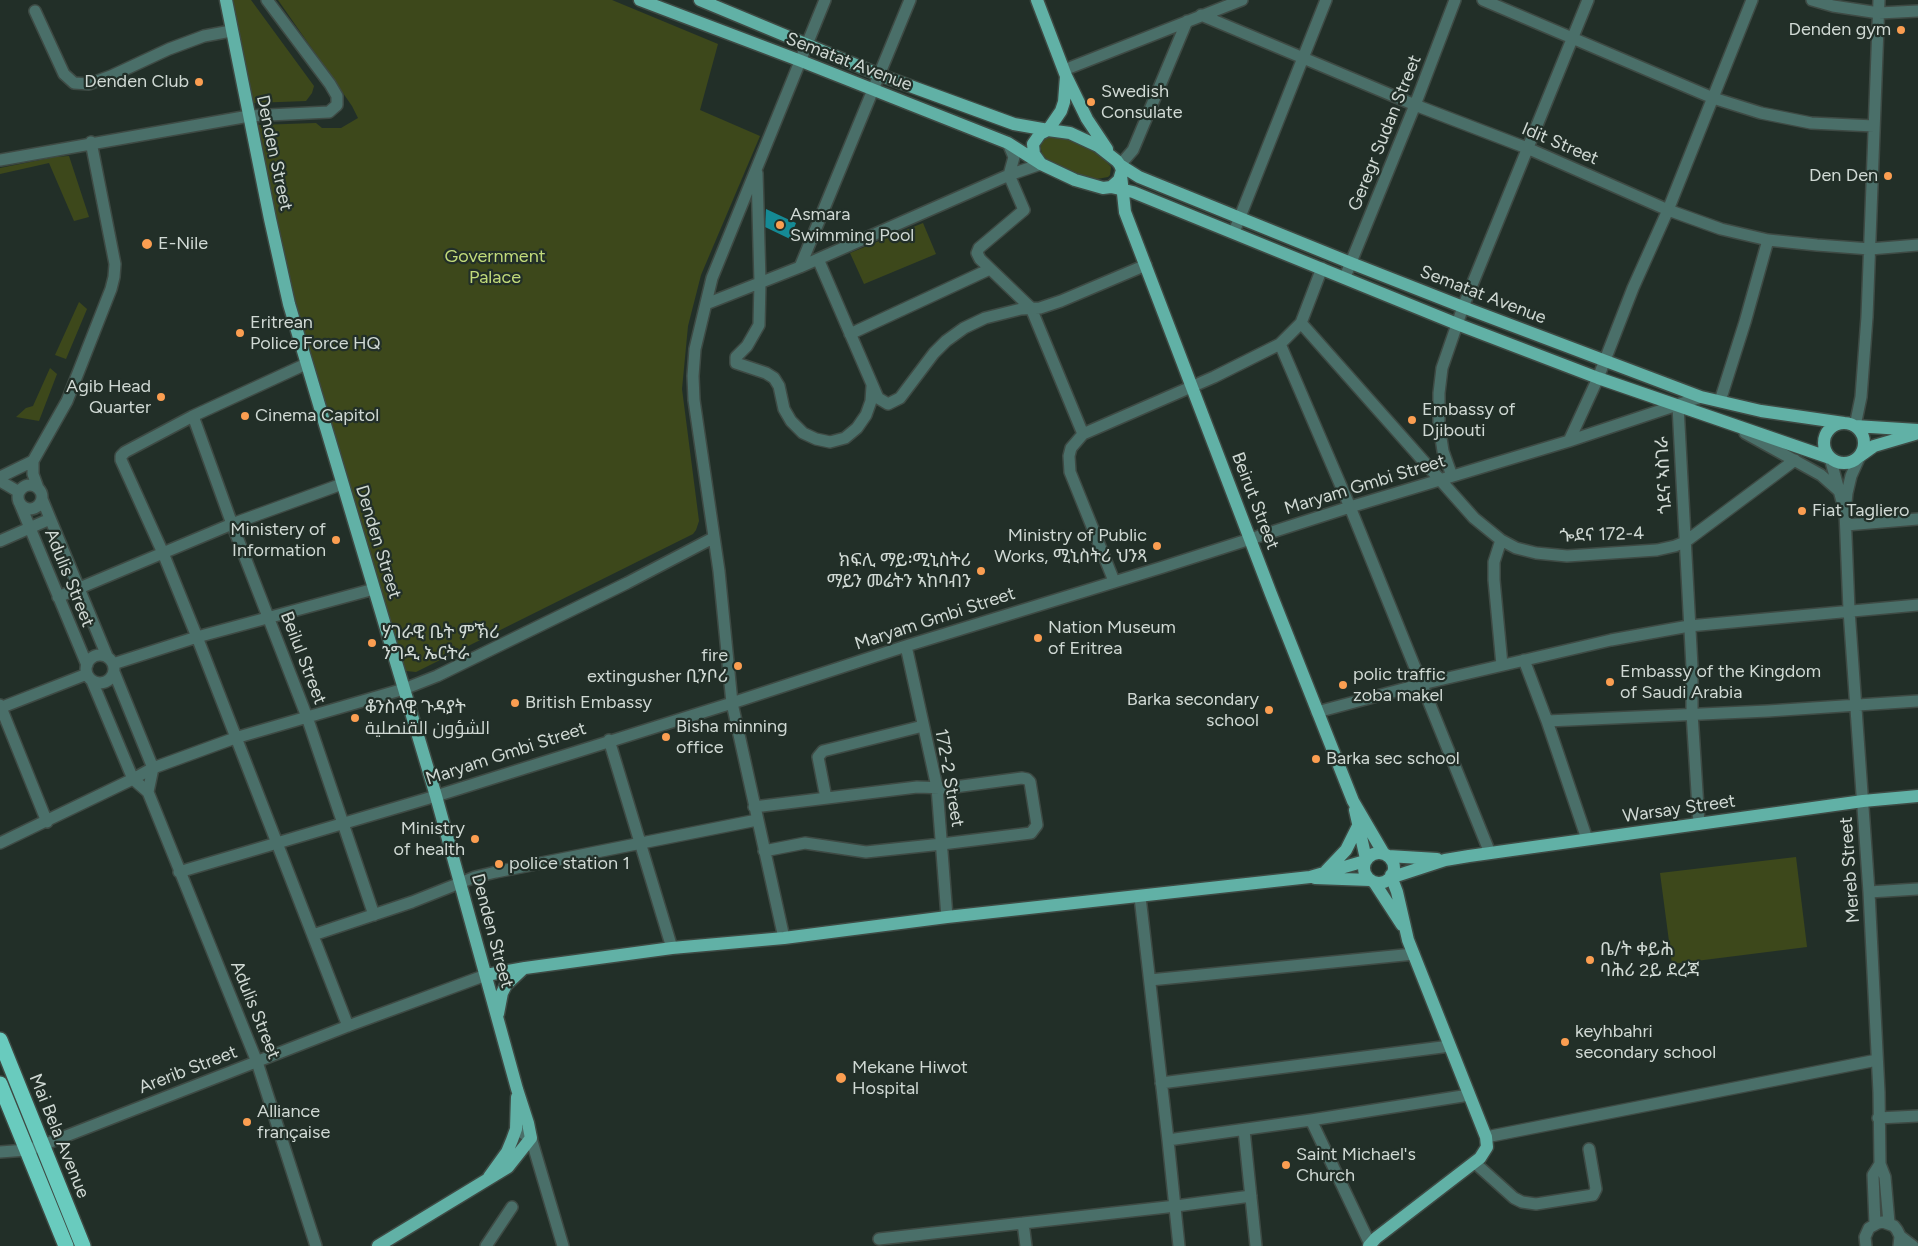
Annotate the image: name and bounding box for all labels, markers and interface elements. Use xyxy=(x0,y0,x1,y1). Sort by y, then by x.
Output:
place label: Denden gym xyxy=(1789,19,1891,41)
marker: Denden gym xyxy=(1895,24,1907,36)
street label: Sematat Avenue xyxy=(783,28,915,96)
street label: Geregr Sudan Street xyxy=(1344,52,1426,214)
place label: Denden Club xyxy=(84,71,189,93)
marker: Denden Club xyxy=(193,76,205,88)
place label: Swedish Consulate xyxy=(1101,81,1183,124)
street label: Denden Street xyxy=(251,93,297,213)
marker: Swedish Consulate xyxy=(1085,96,1097,108)
street label: Idit Street xyxy=(1518,118,1602,170)
place label: Den Den xyxy=(1809,165,1878,187)
marker: Den Den xyxy=(1882,170,1894,182)
place label: Asmara Swimming Pool xyxy=(790,204,914,246)
marker: Asmara Swimming Pool xyxy=(774,219,786,231)
place label: E-Nile xyxy=(158,233,208,255)
marker: E-Nile xyxy=(140,237,154,251)
park label: Government Palace xyxy=(445,246,545,288)
street label: Sematat Avenue xyxy=(1417,261,1549,329)
place label: Eritrean Police Force HQ xyxy=(250,312,381,354)
marker: Eritrean Police Force HQ xyxy=(234,327,246,339)
place label: Agib Head Quarter xyxy=(66,376,151,418)
marker: Agib Head Quarter xyxy=(155,391,167,403)
place label: Embassy of Djibouti xyxy=(1422,399,1515,442)
place label: Cinema Capitol xyxy=(255,405,379,427)
marker: Cinema Capitol xyxy=(239,410,251,422)
marker: Embassy of Djibouti xyxy=(1406,414,1418,426)
street label: ጎደና ኣስገራ xyxy=(1651,436,1677,514)
street label: Beirut Street xyxy=(1227,449,1283,553)
street label: Maryam Gmbi Street xyxy=(1282,450,1448,520)
street label: Denden Street xyxy=(350,483,406,601)
place label: Fiat Tagliero xyxy=(1812,500,1909,522)
marker: Fiat Tagliero xyxy=(1796,505,1808,517)
place label: Ministery of Information xyxy=(230,519,326,562)
street label: ጐደና 172-4 xyxy=(1559,523,1645,547)
place label: Ministry of Public Works, ሚኒስትሪ ህንጻ xyxy=(994,525,1147,568)
street label: Adulis Street xyxy=(40,526,98,630)
marker: Ministery of Information xyxy=(330,534,342,546)
marker: Ministry of Public Works, ሚኒስትሪ ህንጻ xyxy=(1151,540,1163,552)
place label: ክፍሊ ማይ፡ሚኒስትሪ ማይን መሬትን ኣከባብን xyxy=(827,550,971,592)
marker: ክፍሊ ማይ፡ሚኒስትሪ ማይን መሬትን ኣከባብን xyxy=(975,565,987,577)
street label: Maryam Gmbi Street xyxy=(852,583,1018,655)
street label: Beilul Street xyxy=(275,608,331,708)
place label: Nation Museum of Eritrea xyxy=(1048,617,1176,660)
place label: ሃገራዊ ቤት ምኽሪ ንግዲ ኤርትራ xyxy=(382,622,500,664)
marker: Nation Museum of Eritrea xyxy=(1032,632,1044,644)
marker: ሃገራዊ ቤት ምኽሪ ንግዲ ኤርትራ xyxy=(366,637,378,649)
place label: fire extingusher ቢንቦሪ xyxy=(587,645,728,688)
marker: fire extingusher ቢንቦሪ xyxy=(732,660,744,672)
place label: Embassy of the Kingdom of Saudi Arabia xyxy=(1620,661,1821,704)
place label: polic traffic zoba makel xyxy=(1353,664,1446,706)
marker: Embassy of the Kingdom of Saudi Arabia xyxy=(1604,676,1616,688)
marker: polic traffic zoba makel xyxy=(1337,679,1349,691)
place label: Barka secondary school xyxy=(1127,689,1259,732)
place label: British Embassy xyxy=(525,692,652,714)
place label: ቆንስላዊ ጉዳያት الشؤون القنصلية xyxy=(365,697,490,740)
marker: British Embassy xyxy=(509,697,521,709)
marker: Barka secondary school xyxy=(1263,704,1275,716)
marker: ቆንስላዊ ጉዳያት الشؤون القنصلية xyxy=(349,712,361,724)
place label: Bisha minning office xyxy=(676,716,788,759)
street label: Maryam Gmbi Street xyxy=(423,718,589,790)
street label: 172-2 Street xyxy=(930,727,968,829)
marker: Bisha minning office xyxy=(660,731,672,743)
place label: Barka sec school xyxy=(1326,748,1460,770)
marker: Barka sec school xyxy=(1310,753,1322,765)
street label: Warsay Street xyxy=(1621,790,1737,828)
street label: Mereb Street xyxy=(1836,816,1864,924)
place label: Ministry of health xyxy=(394,818,465,861)
marker: Ministry of health xyxy=(469,833,481,845)
place label: police station 1 xyxy=(509,853,630,875)
marker: police station 1 xyxy=(493,858,505,870)
street label: Denden Street xyxy=(466,871,518,991)
place label: ቤ/ት ቀይሕ ባሕሪ 2ይ ደረጃ xyxy=(1600,939,1699,982)
marker: ቤ/ት ቀይሕ ባሕሪ 2ይ ደረጃ xyxy=(1584,954,1596,966)
street label: Adulis Street xyxy=(226,958,284,1062)
place label: keyhbahri secondary school xyxy=(1575,1021,1716,1064)
marker: keyhbahri secondary school xyxy=(1559,1036,1571,1048)
street label: Arerib Street xyxy=(136,1041,240,1099)
place label: Mekane Hiwot Hospital xyxy=(852,1057,968,1100)
street label: Mai Bela Avenue xyxy=(24,1071,94,1201)
marker: Mekane Hiwot Hospital xyxy=(834,1071,848,1085)
place label: Alliance française xyxy=(257,1101,330,1144)
marker: Alliance française xyxy=(241,1116,253,1128)
place label: Saint Michael's Church xyxy=(1296,1144,1416,1186)
marker: Saint Michael's Church xyxy=(1280,1159,1292,1171)

